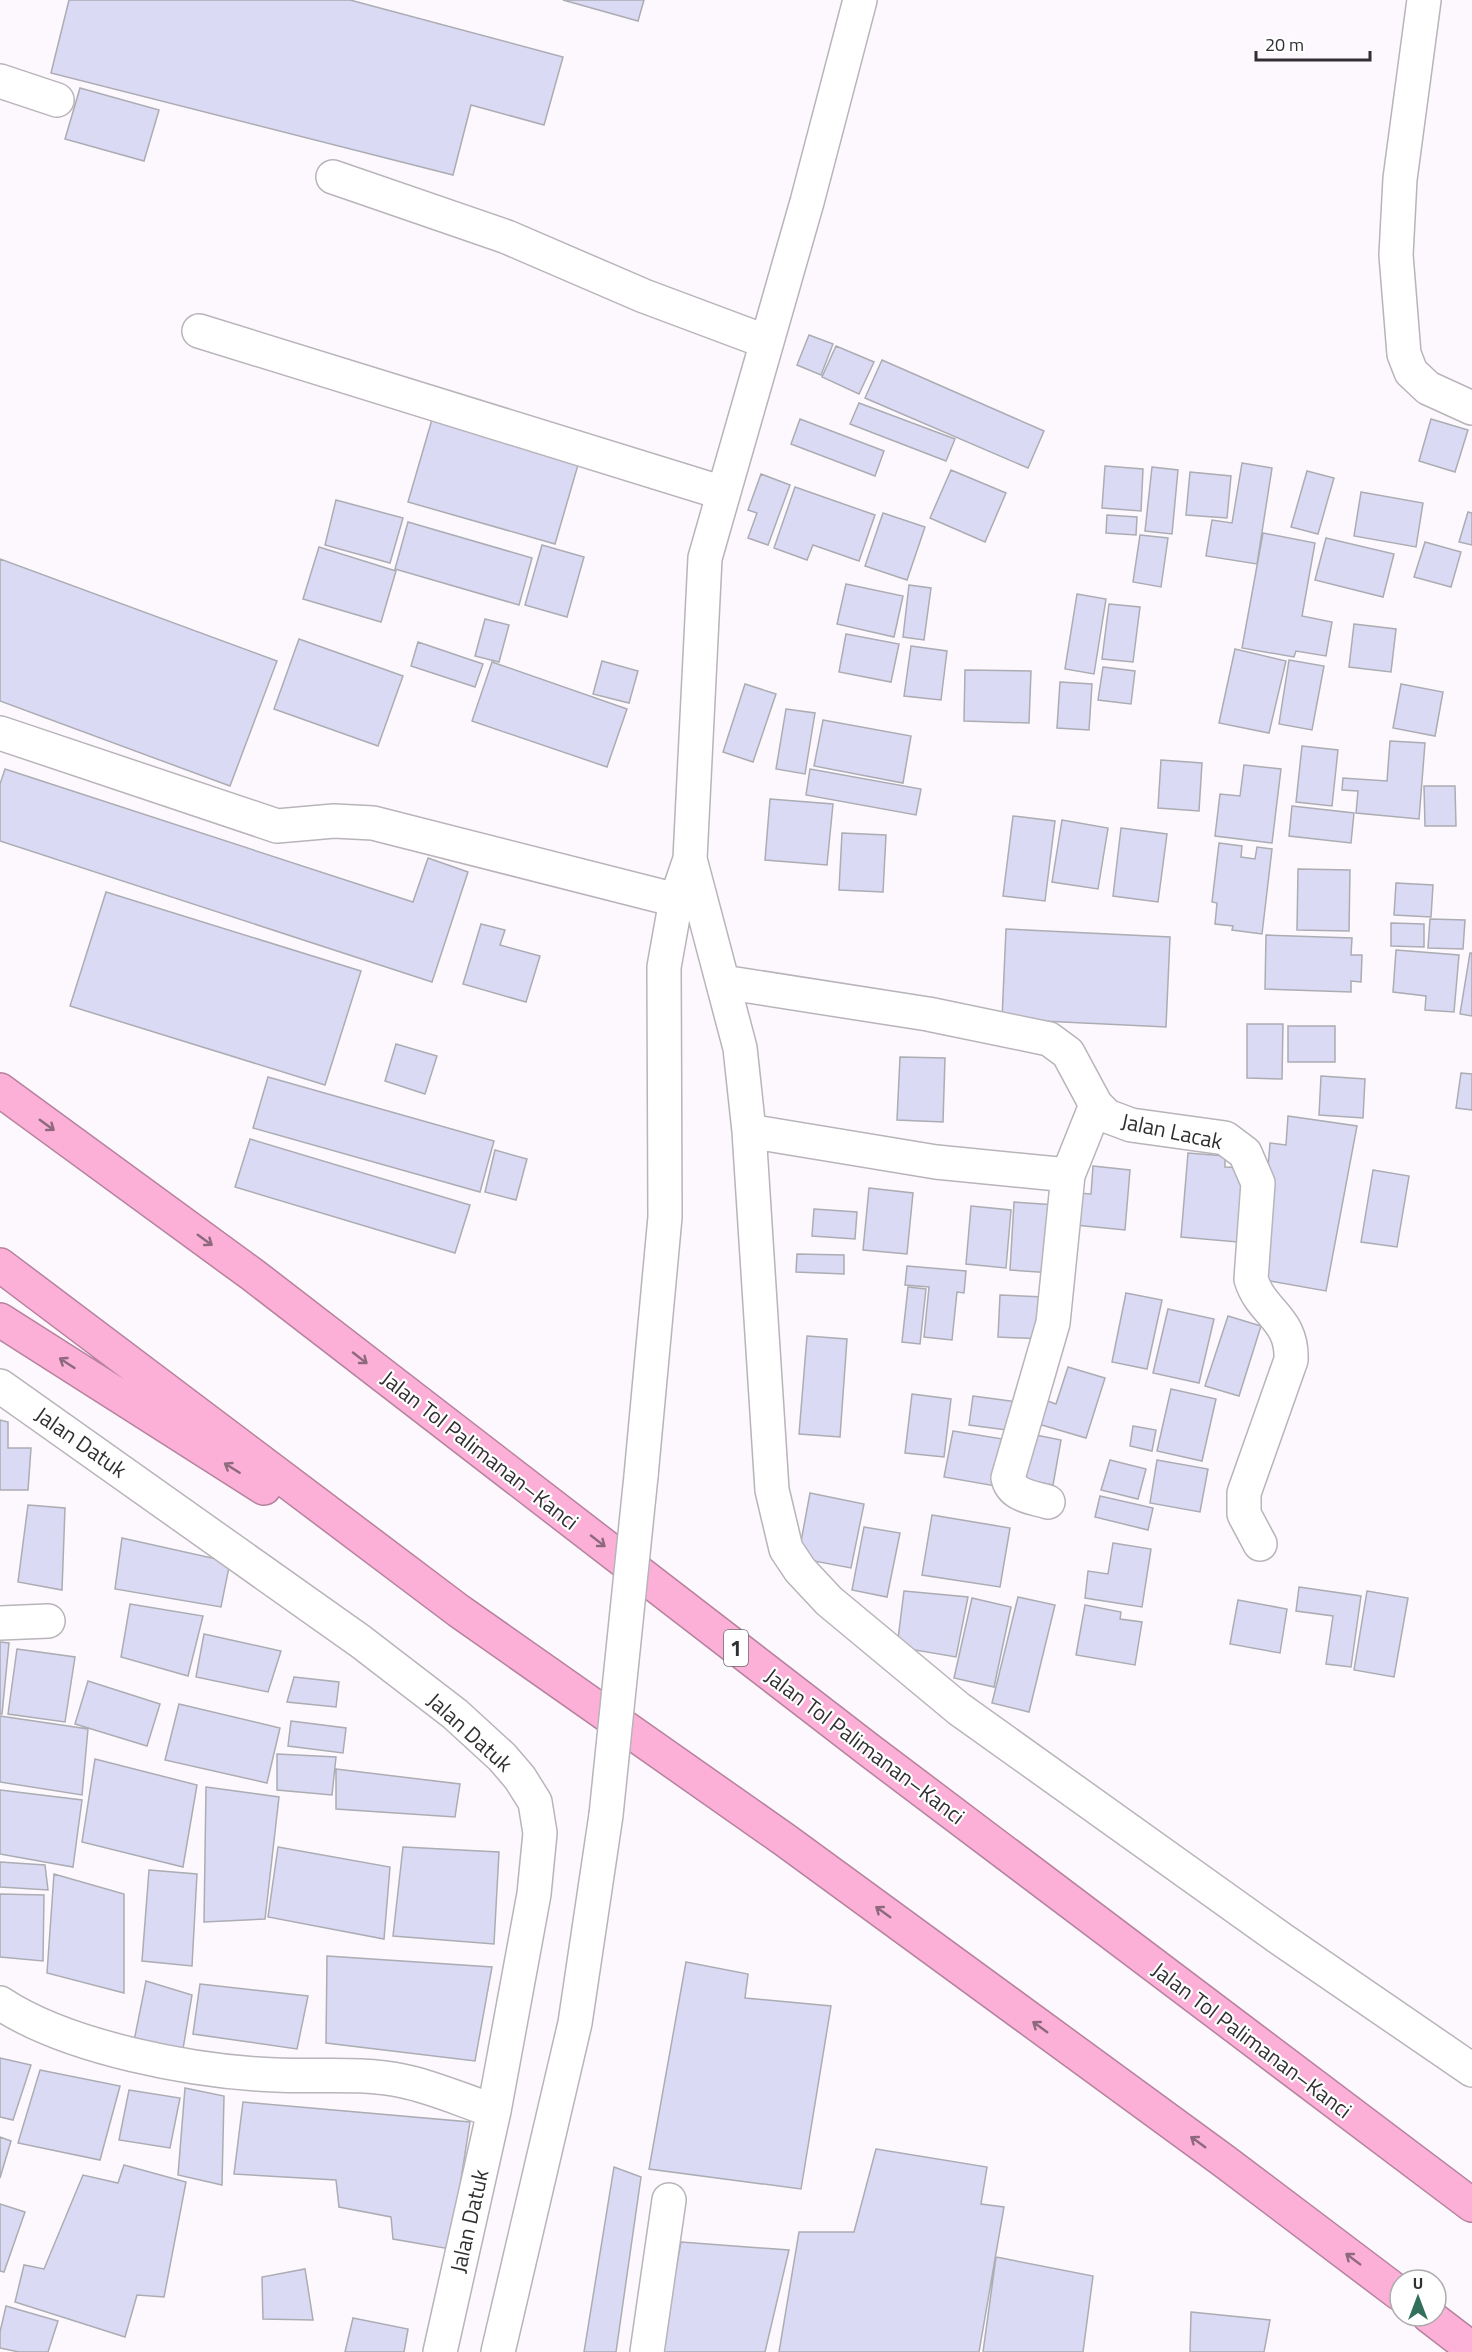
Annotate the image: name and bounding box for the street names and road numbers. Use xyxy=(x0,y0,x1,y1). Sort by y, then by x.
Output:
street label: Jalan Lacak xyxy=(1118,1104,1226,1158)
street label: Jalan Tol Palimanan–Kanci xyxy=(374,1362,586,1538)
street label: Jalan Datuk xyxy=(28,1398,134,1486)
road number: 1 xyxy=(724,1630,748,1666)
street label: Jalan Tol Palimanan–Kanci xyxy=(758,1659,972,1833)
street label: Jalan Datuk xyxy=(419,1684,521,1780)
street label: Jalan Tol Palimanan–Kanci xyxy=(1145,1953,1359,2127)
street label: Jalan Datuk xyxy=(441,2165,498,2276)

